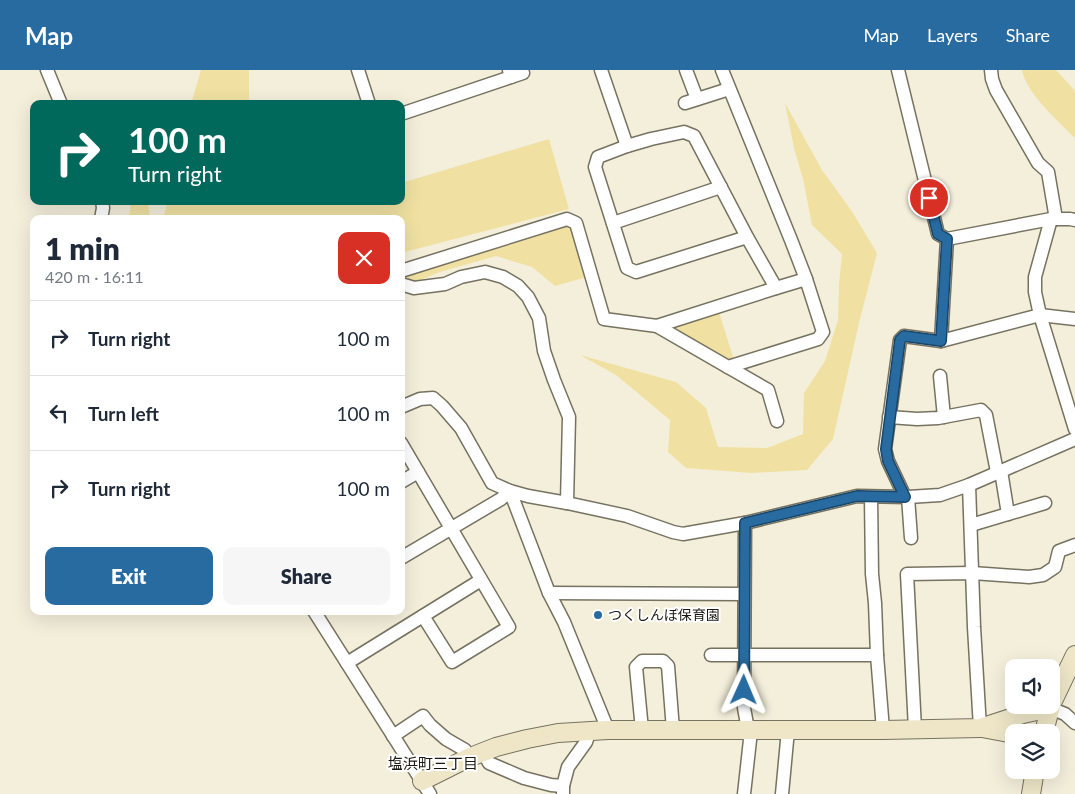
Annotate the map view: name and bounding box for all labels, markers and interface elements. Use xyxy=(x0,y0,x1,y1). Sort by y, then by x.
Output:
text: Map xyxy=(25,21,73,50)
text: Map xyxy=(863,24,899,46)
text: Layers xyxy=(927,24,978,46)
text: Share xyxy=(1006,24,1050,46)
text: 100 m xyxy=(128,118,227,160)
icon: right xyxy=(45,120,110,185)
text: Turn right xyxy=(128,160,222,187)
pin xyxy=(908,177,950,219)
icon: arrive xyxy=(915,184,943,212)
text: 1 min xyxy=(45,230,120,266)
button: close xyxy=(338,232,390,284)
text: 420 m · 16:11 xyxy=(45,267,144,286)
icon: right xyxy=(45,324,73,352)
text: Turn right xyxy=(88,327,170,350)
text: 100 m xyxy=(336,327,390,350)
icon: left xyxy=(45,399,73,427)
text: Turn left xyxy=(88,402,159,425)
text: 100 m xyxy=(336,402,390,425)
icon: right xyxy=(45,474,73,502)
text: Turn right xyxy=(88,477,170,500)
text: 100 m xyxy=(336,477,390,500)
button: Exit xyxy=(45,547,213,605)
button: Share xyxy=(223,547,390,605)
place label: つくしんぼ保育園 xyxy=(608,606,720,623)
marker: つくしんぼ保育園 xyxy=(592,609,604,621)
map controls xyxy=(1005,659,1060,779)
button: sound xyxy=(1005,659,1060,714)
position arrow xyxy=(717,663,769,715)
button: layers xyxy=(1005,724,1060,779)
district label: 塩浜町三丁目 xyxy=(388,754,478,772)

